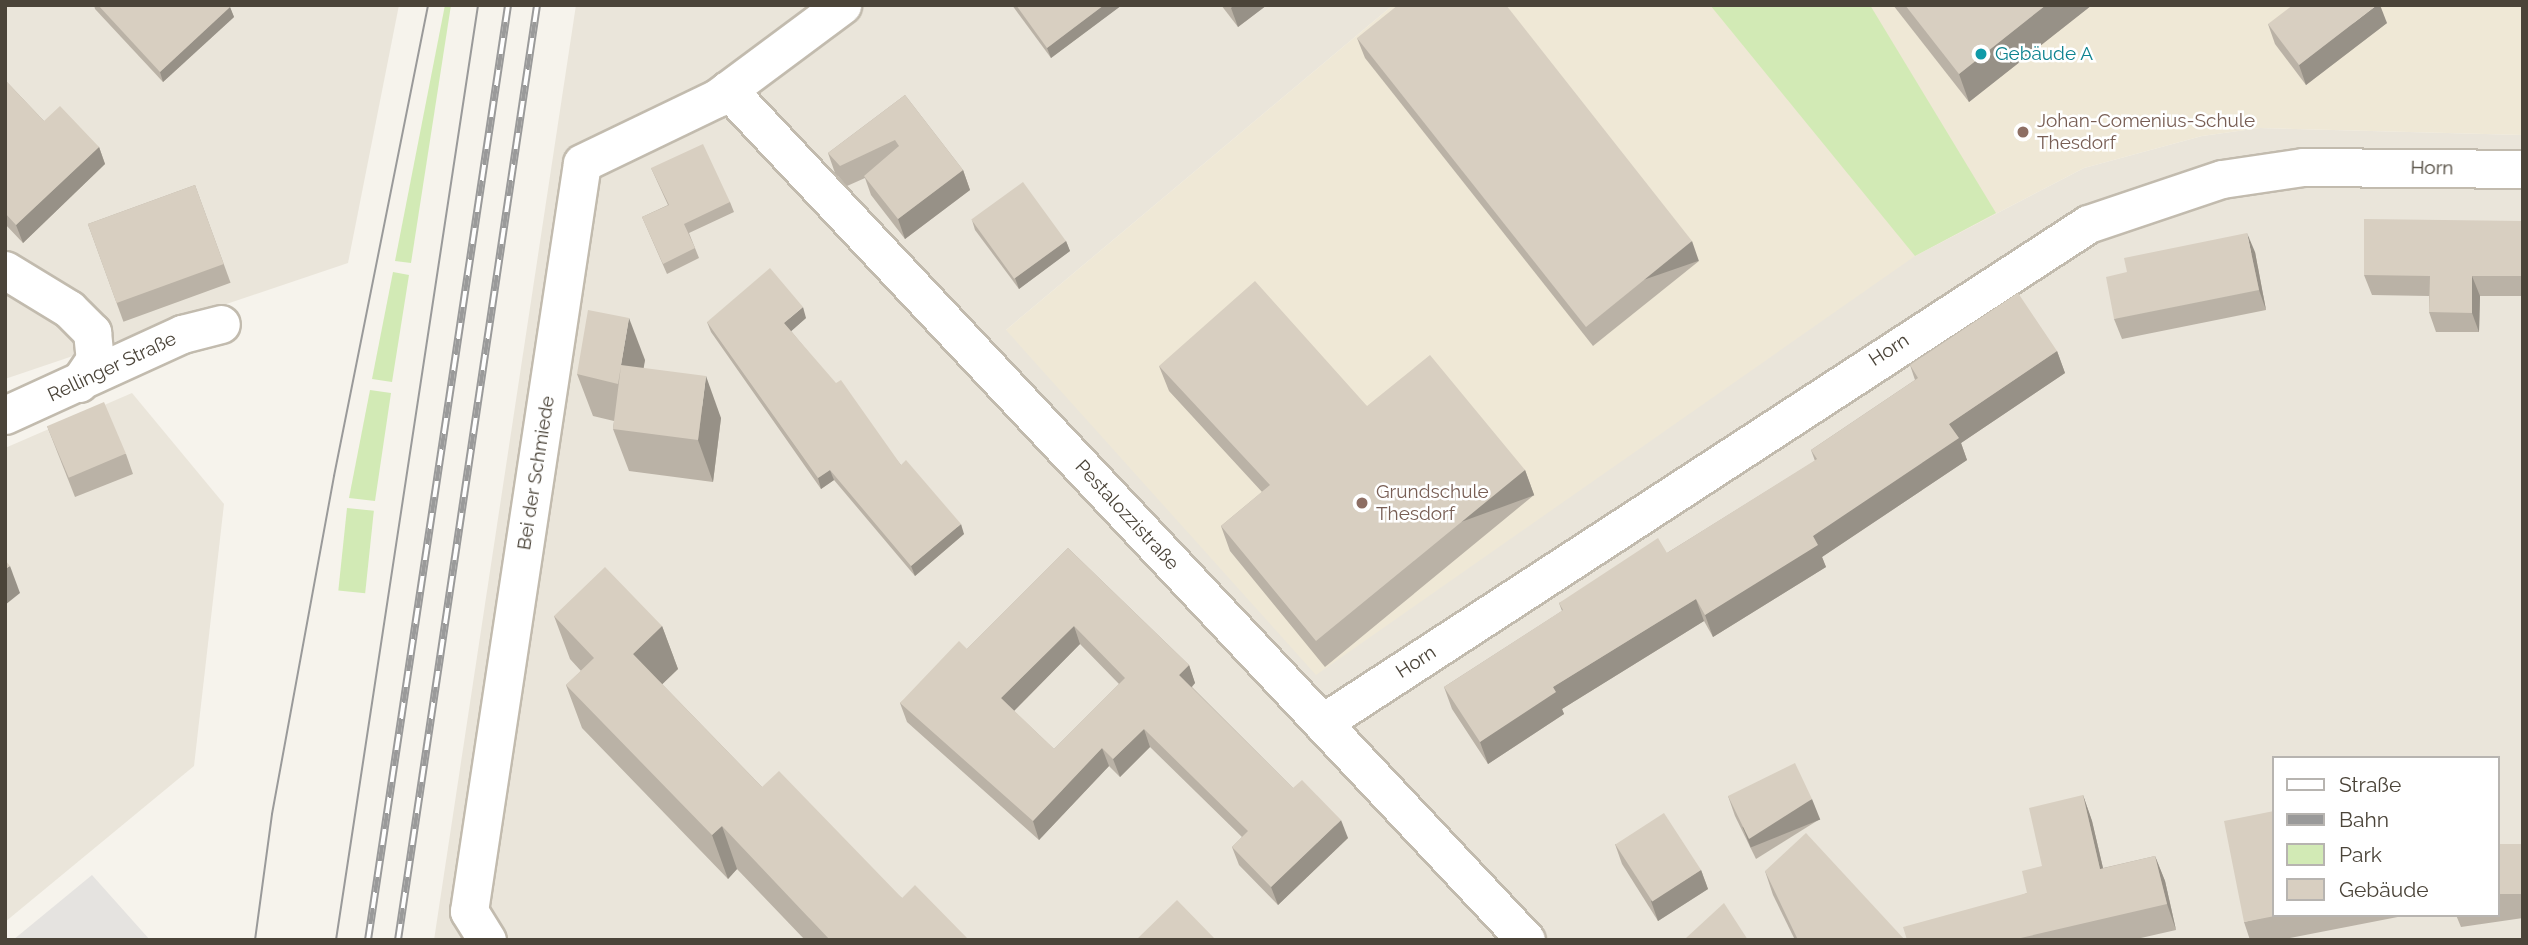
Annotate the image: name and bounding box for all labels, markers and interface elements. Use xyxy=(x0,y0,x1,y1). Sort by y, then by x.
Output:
place label: Gebäude A xyxy=(1995,43,2094,65)
marker: Gebäude A xyxy=(1973,46,1989,62)
place label: Johan-Comenius-Schule Thesdorf xyxy=(2037,110,2255,154)
marker: Johan-Comenius-Schule Thesdorf xyxy=(2015,124,2031,140)
street label: Horn xyxy=(2410,156,2454,180)
street label: Rellinger Straße xyxy=(44,327,180,407)
street label: Horn xyxy=(1865,329,1913,371)
street label: Bei der Schmiede xyxy=(513,394,559,552)
street label: Pestalozzistraße xyxy=(1070,455,1184,575)
place label: Grundschule Thesdorf xyxy=(1376,481,1489,525)
marker: Grundschule Thesdorf xyxy=(1354,495,1370,511)
street label: Horn xyxy=(1392,641,1440,683)
legend xyxy=(2272,756,2500,917)
text: Straße xyxy=(2339,772,2401,797)
text: Bahn xyxy=(2339,807,2389,832)
text: Park xyxy=(2339,842,2382,867)
text: Gebäude xyxy=(2339,877,2429,902)

